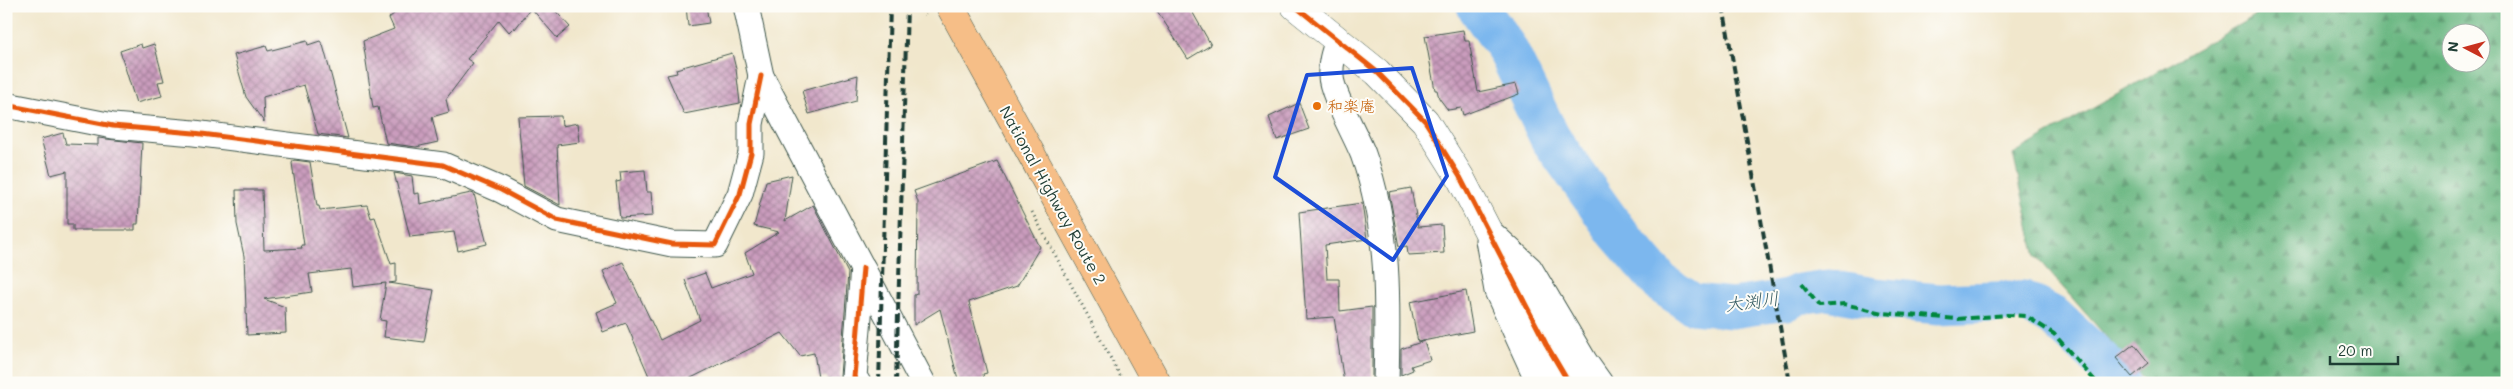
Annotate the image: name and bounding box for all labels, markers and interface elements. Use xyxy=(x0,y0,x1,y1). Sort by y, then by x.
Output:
north arrow xyxy=(2440,22,2490,72)
text: N xyxy=(2443,40,2463,53)
place label: 和楽庵 xyxy=(1327,95,1375,116)
marker: 和楽庵 xyxy=(1311,100,1323,112)
street label: National Highway Route 2 xyxy=(996,102,1111,288)
water label: 大渕川 xyxy=(1724,286,1780,316)
scale bar xyxy=(2330,334,2398,366)
text: 20 m xyxy=(2338,340,2372,360)

